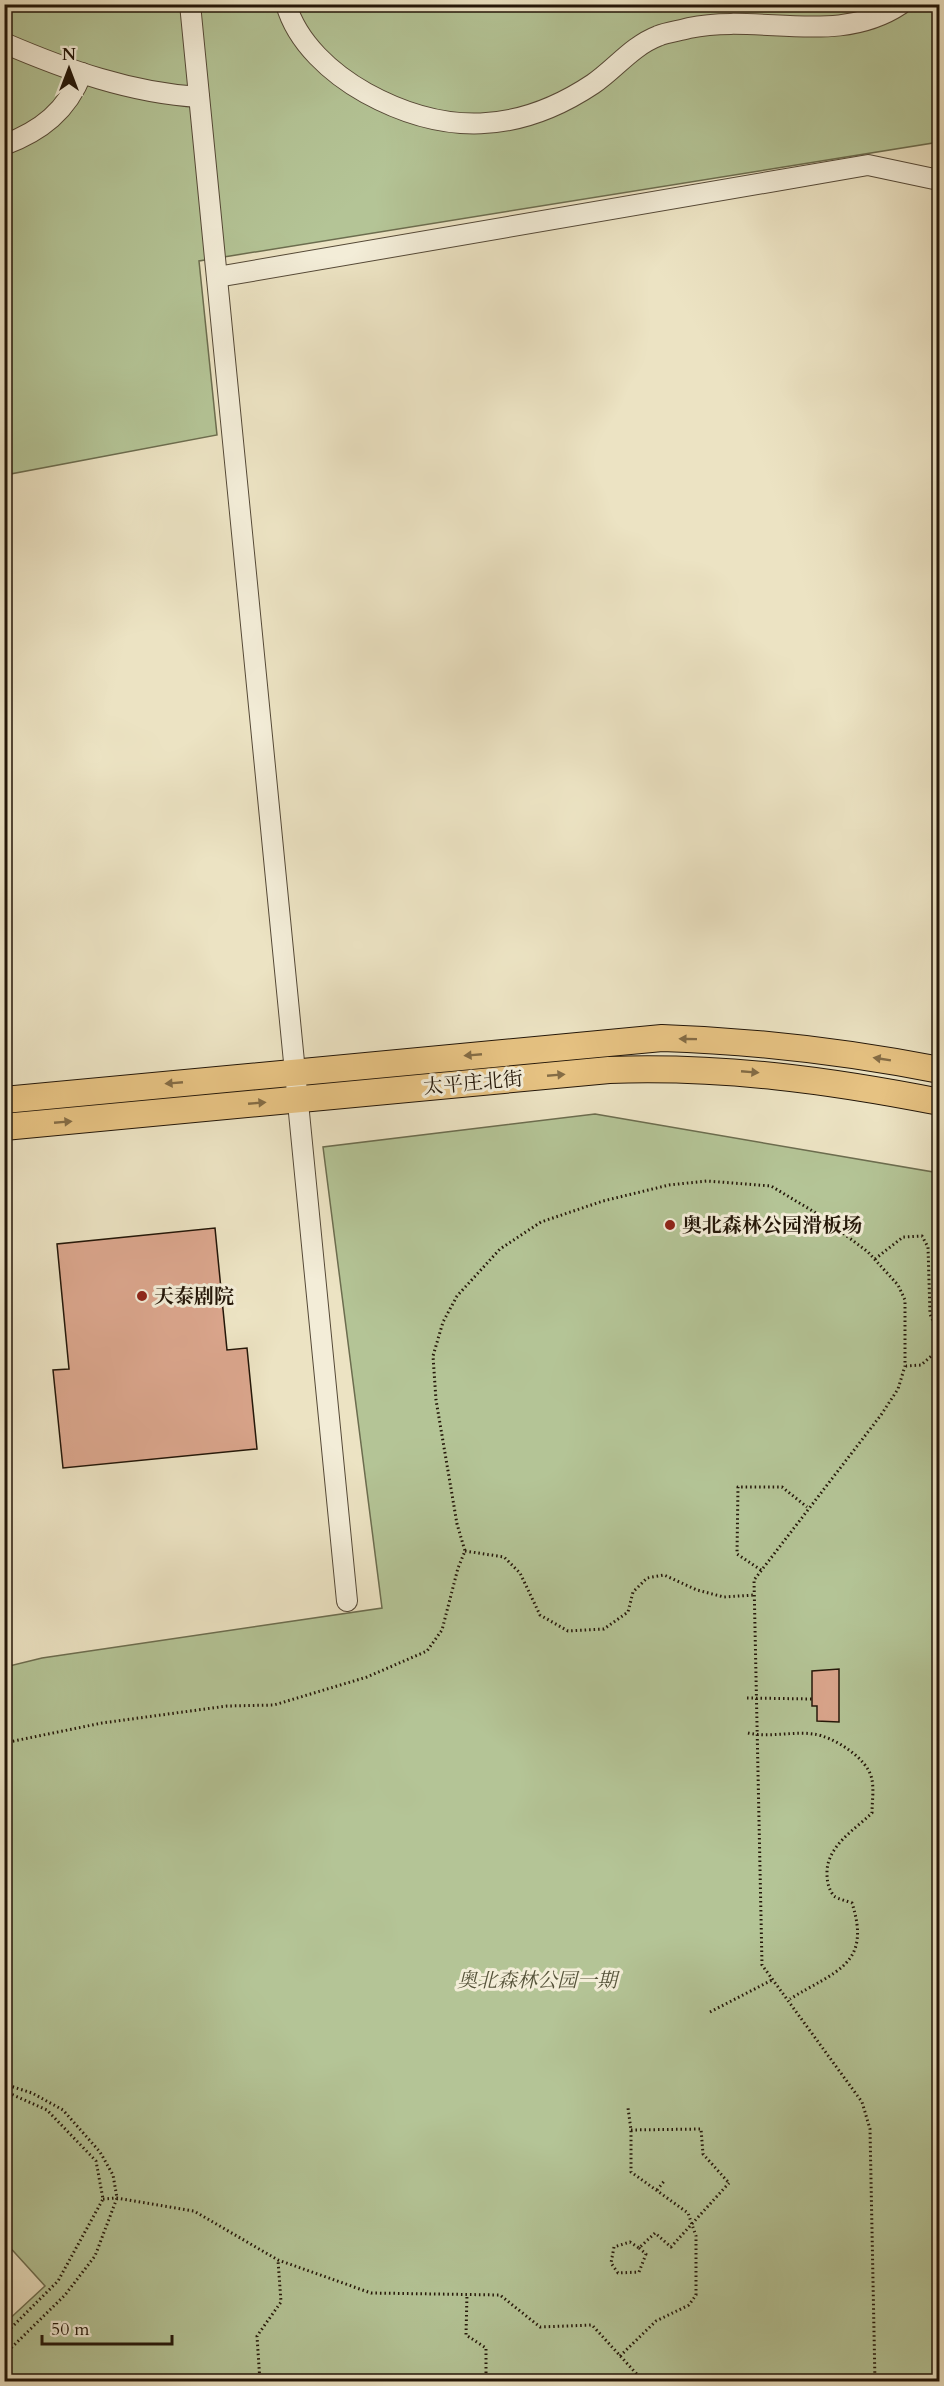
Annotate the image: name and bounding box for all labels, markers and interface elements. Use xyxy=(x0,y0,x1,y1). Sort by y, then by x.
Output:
north arrow xyxy=(39,39,99,99)
text: N xyxy=(62,44,76,66)
one-way arrow xyxy=(679,1034,698,1044)
one-way arrow xyxy=(463,1050,482,1060)
one-way arrow xyxy=(872,1054,891,1063)
street label: 太平庄北街 xyxy=(422,1065,524,1101)
one-way arrow xyxy=(741,1068,760,1077)
one-way arrow xyxy=(546,1070,565,1080)
one-way arrow xyxy=(165,1078,184,1088)
one-way arrow xyxy=(247,1098,266,1108)
one-way arrow xyxy=(53,1117,72,1127)
place label: 奥北森林公园滑板场 xyxy=(682,1212,862,1239)
marker: 奥北森林公园滑板场 xyxy=(663,1218,677,1232)
place label: 天泰剧院 xyxy=(154,1283,234,1310)
marker: 天泰剧院 xyxy=(135,1289,149,1303)
park label: 奥北森林公园一期 xyxy=(457,1967,621,1994)
scale bar xyxy=(42,2308,172,2346)
text: 50 m xyxy=(51,2317,90,2342)

